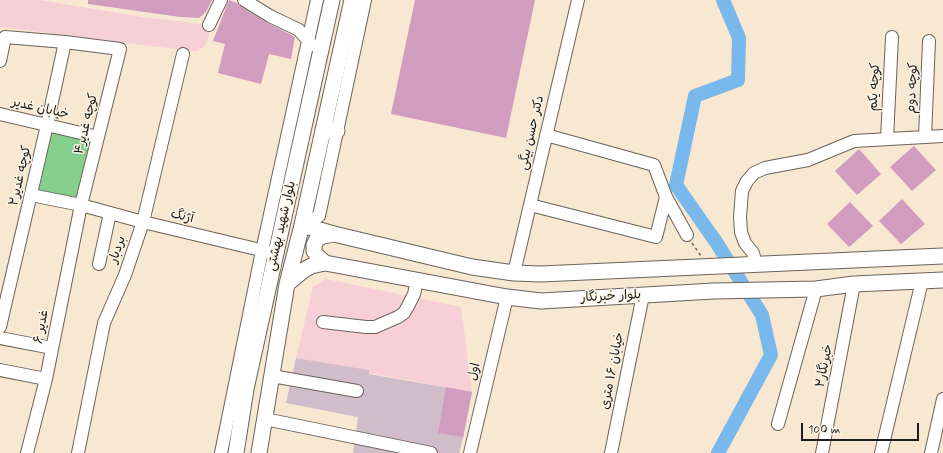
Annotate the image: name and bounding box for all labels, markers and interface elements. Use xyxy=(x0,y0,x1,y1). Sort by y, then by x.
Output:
street label: کوچه یکم xyxy=(866,62,884,112)
street label: کوچه دوم xyxy=(904,62,922,114)
street label: کوچه غدیر۴ xyxy=(72,92,102,156)
street label: دکتر حسن بیگی xyxy=(516,94,548,172)
street label: خیابان غدیر xyxy=(10,95,70,123)
street label: کوچه غدیر۲ xyxy=(6,144,36,208)
street label: بلوار شهید بهشتی xyxy=(264,179,300,273)
street label: آژنگ xyxy=(169,207,195,227)
street label: بردبار xyxy=(106,234,130,266)
street label: بلوار خبرنگار xyxy=(580,288,642,306)
street label: غدیر ۶ xyxy=(31,309,53,345)
street label: خیابان ۱۶ متری xyxy=(598,331,628,411)
street label: خبرنگار۲ xyxy=(813,343,837,389)
street label: اول xyxy=(465,362,485,382)
scale bar xyxy=(803,415,921,441)
text: 100 m xyxy=(808,422,840,438)

